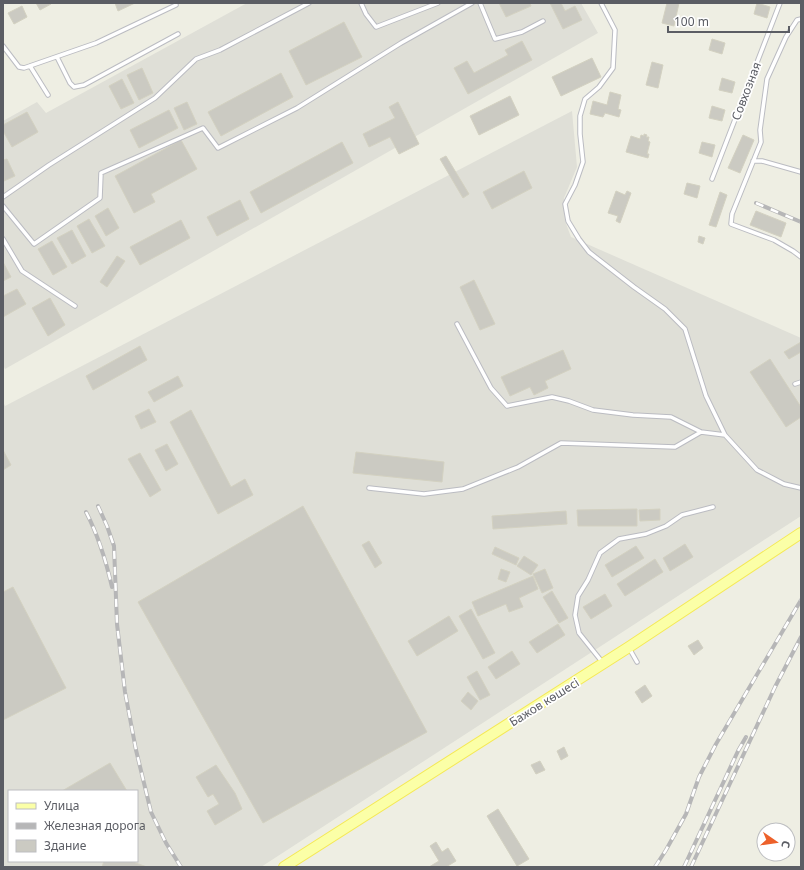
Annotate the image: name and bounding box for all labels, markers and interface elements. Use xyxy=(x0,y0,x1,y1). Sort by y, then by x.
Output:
scale bar xyxy=(668,8,789,34)
text: 100 m xyxy=(674,13,709,30)
street label: Совхозная xyxy=(727,59,765,123)
street label: Бажов көшесі xyxy=(506,674,582,730)
legend xyxy=(8,790,138,862)
text: Улица xyxy=(44,797,79,814)
text: Железная дорога xyxy=(44,817,146,834)
north arrow xyxy=(756,822,796,862)
text: Здание xyxy=(44,837,87,854)
text: С xyxy=(778,839,794,850)

